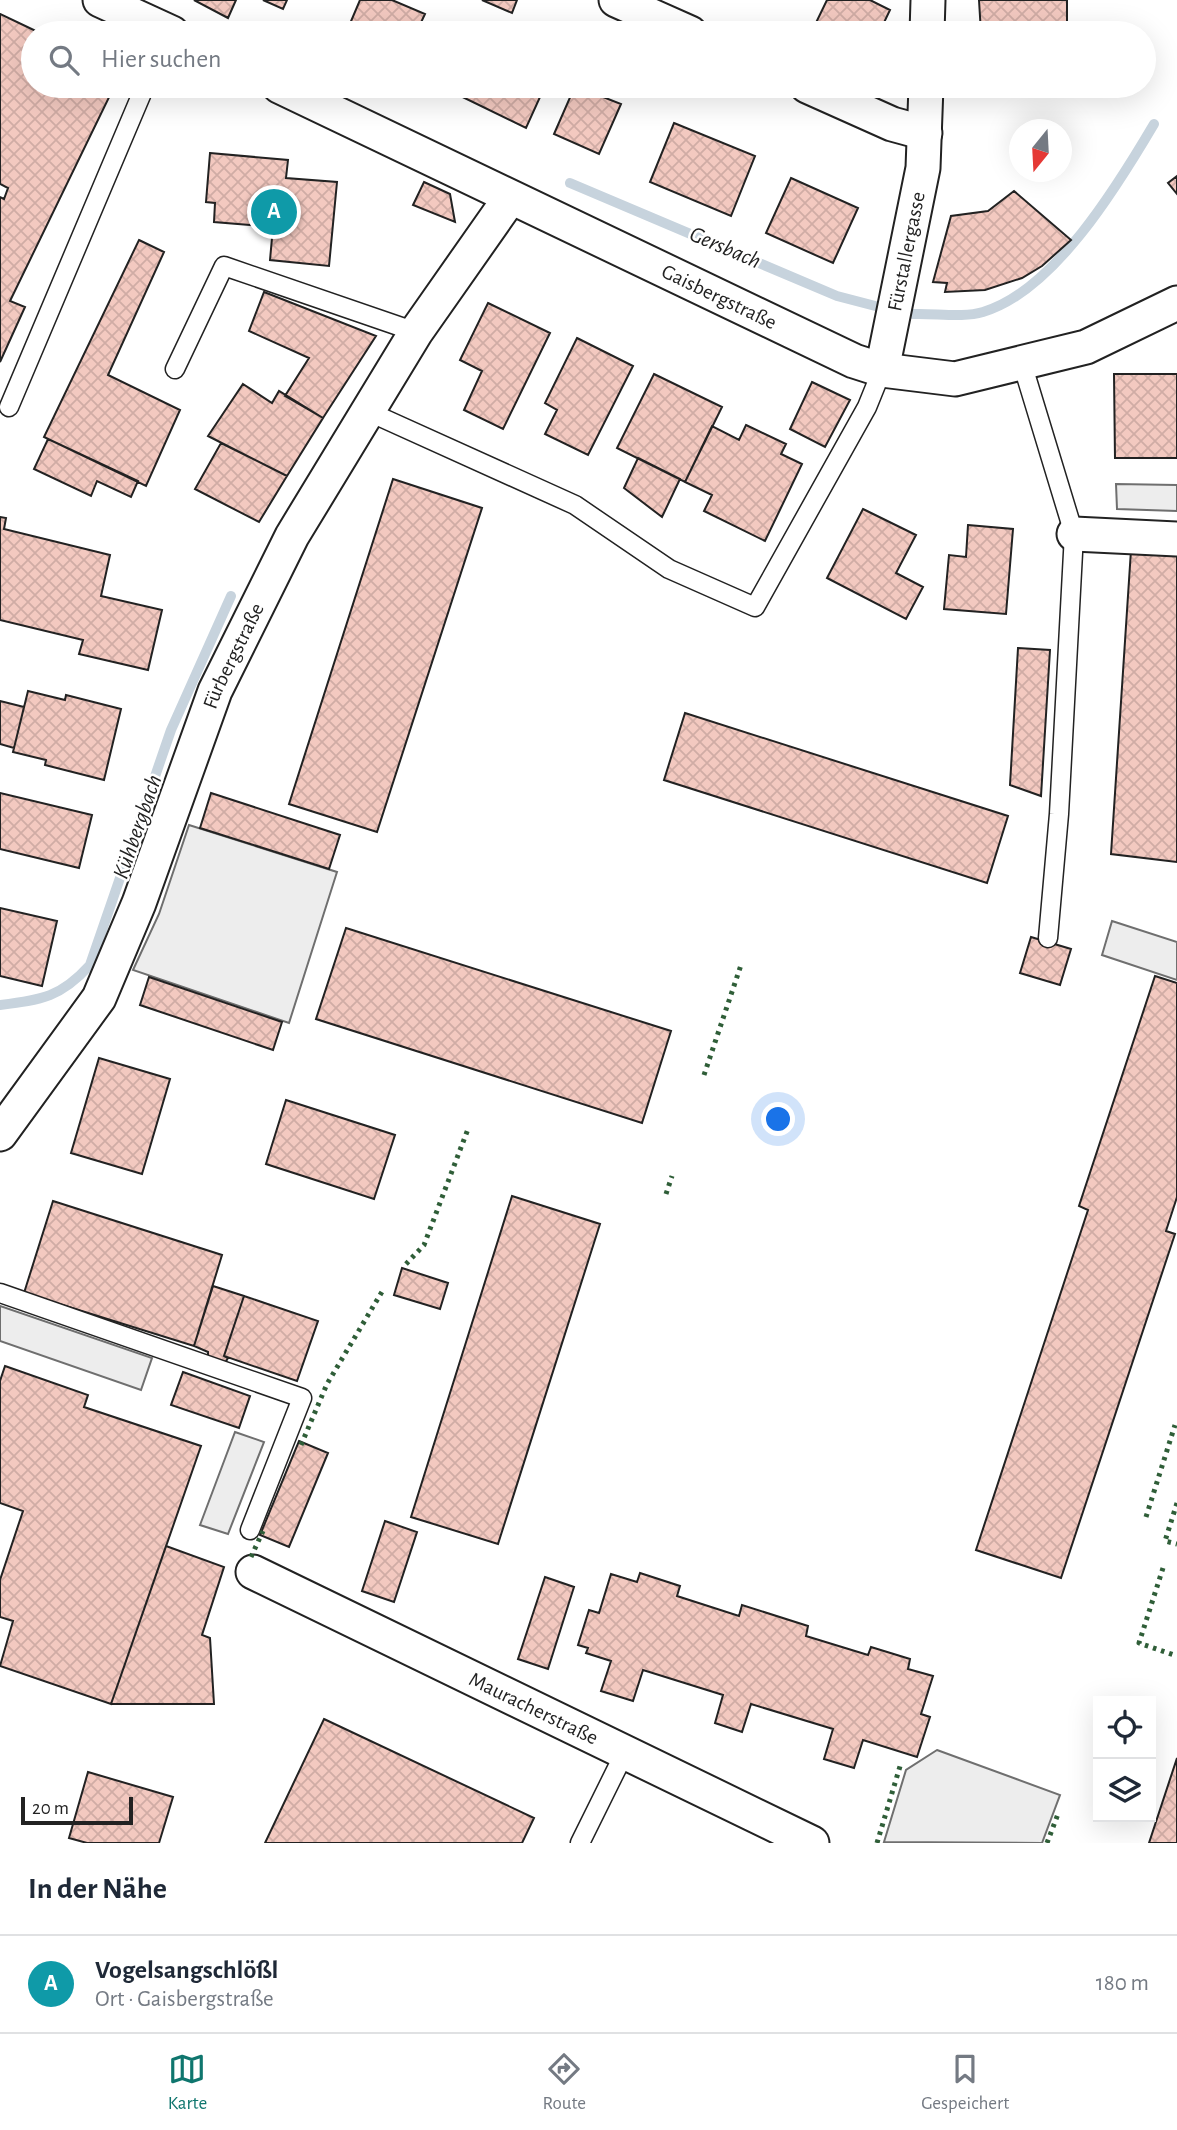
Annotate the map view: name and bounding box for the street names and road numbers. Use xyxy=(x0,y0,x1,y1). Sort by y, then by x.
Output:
street label: Fürstallergasse xyxy=(884,190,928,313)
street label: Gaisbergstraße xyxy=(659,260,780,333)
street label: Fürbergstraße xyxy=(199,599,268,712)
street label: Mauracherstraße xyxy=(466,1668,602,1748)

